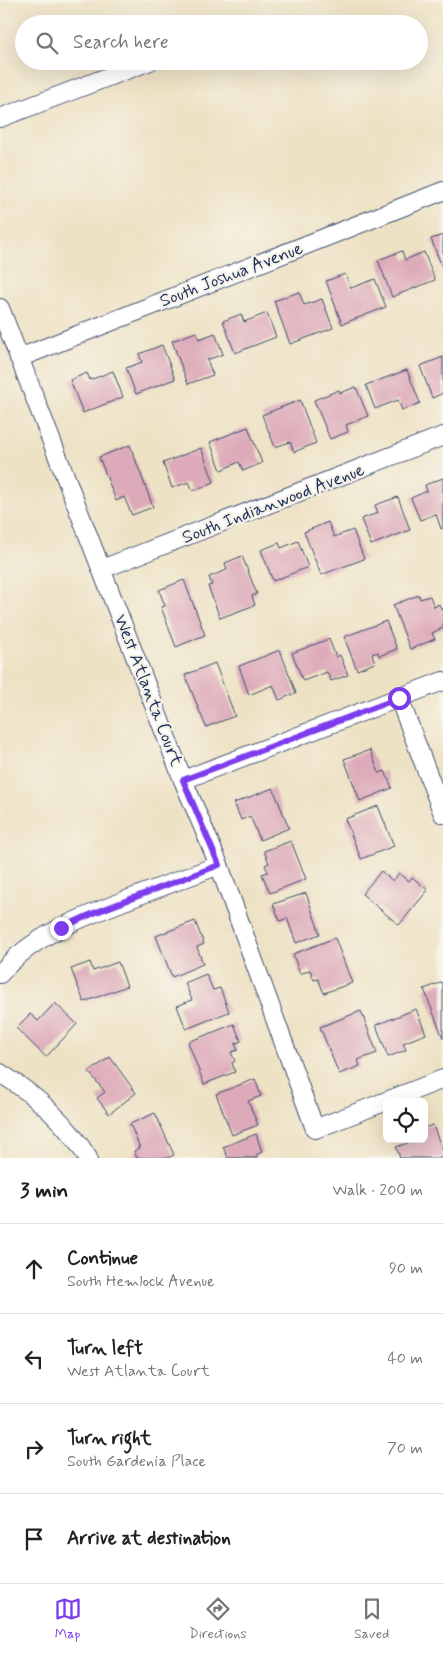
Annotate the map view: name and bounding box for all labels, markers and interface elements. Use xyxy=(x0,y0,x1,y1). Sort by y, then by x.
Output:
search box xyxy=(15,15,428,70)
icon: search xyxy=(33,29,61,57)
text: Search here xyxy=(73,30,169,55)
street label: South Joshua Avenue xyxy=(156,237,306,313)
street label: South Indianwood Avenue xyxy=(179,458,368,550)
street label: West Atlanta Court xyxy=(108,611,188,770)
route start xyxy=(388,687,411,710)
route end xyxy=(50,917,73,940)
map controls xyxy=(383,1098,428,1143)
button: locate xyxy=(383,1098,428,1143)
text: 3 min xyxy=(20,1177,68,1205)
text: Walk · 200 m xyxy=(332,1180,423,1201)
text: Continue xyxy=(67,1246,138,1271)
icon: ahead xyxy=(20,1255,48,1283)
text: 90 m xyxy=(389,1258,423,1279)
text: South Hemlock Avenue xyxy=(67,1271,215,1292)
text: Turn left xyxy=(67,1336,143,1361)
icon: left xyxy=(20,1345,48,1373)
text: 40 m xyxy=(387,1348,423,1369)
text: West Atlanta Court xyxy=(67,1361,210,1382)
text: Turn right xyxy=(67,1426,151,1451)
icon: right xyxy=(20,1435,48,1463)
text: 70 m xyxy=(387,1438,423,1459)
text: South Gardenia Place xyxy=(67,1451,206,1472)
icon: arrive xyxy=(20,1525,48,1553)
text: Arrive at destination xyxy=(67,1526,231,1551)
tab: Map xyxy=(54,1595,82,1643)
tab: Directions xyxy=(189,1595,247,1643)
tab: Saved xyxy=(354,1595,389,1643)

